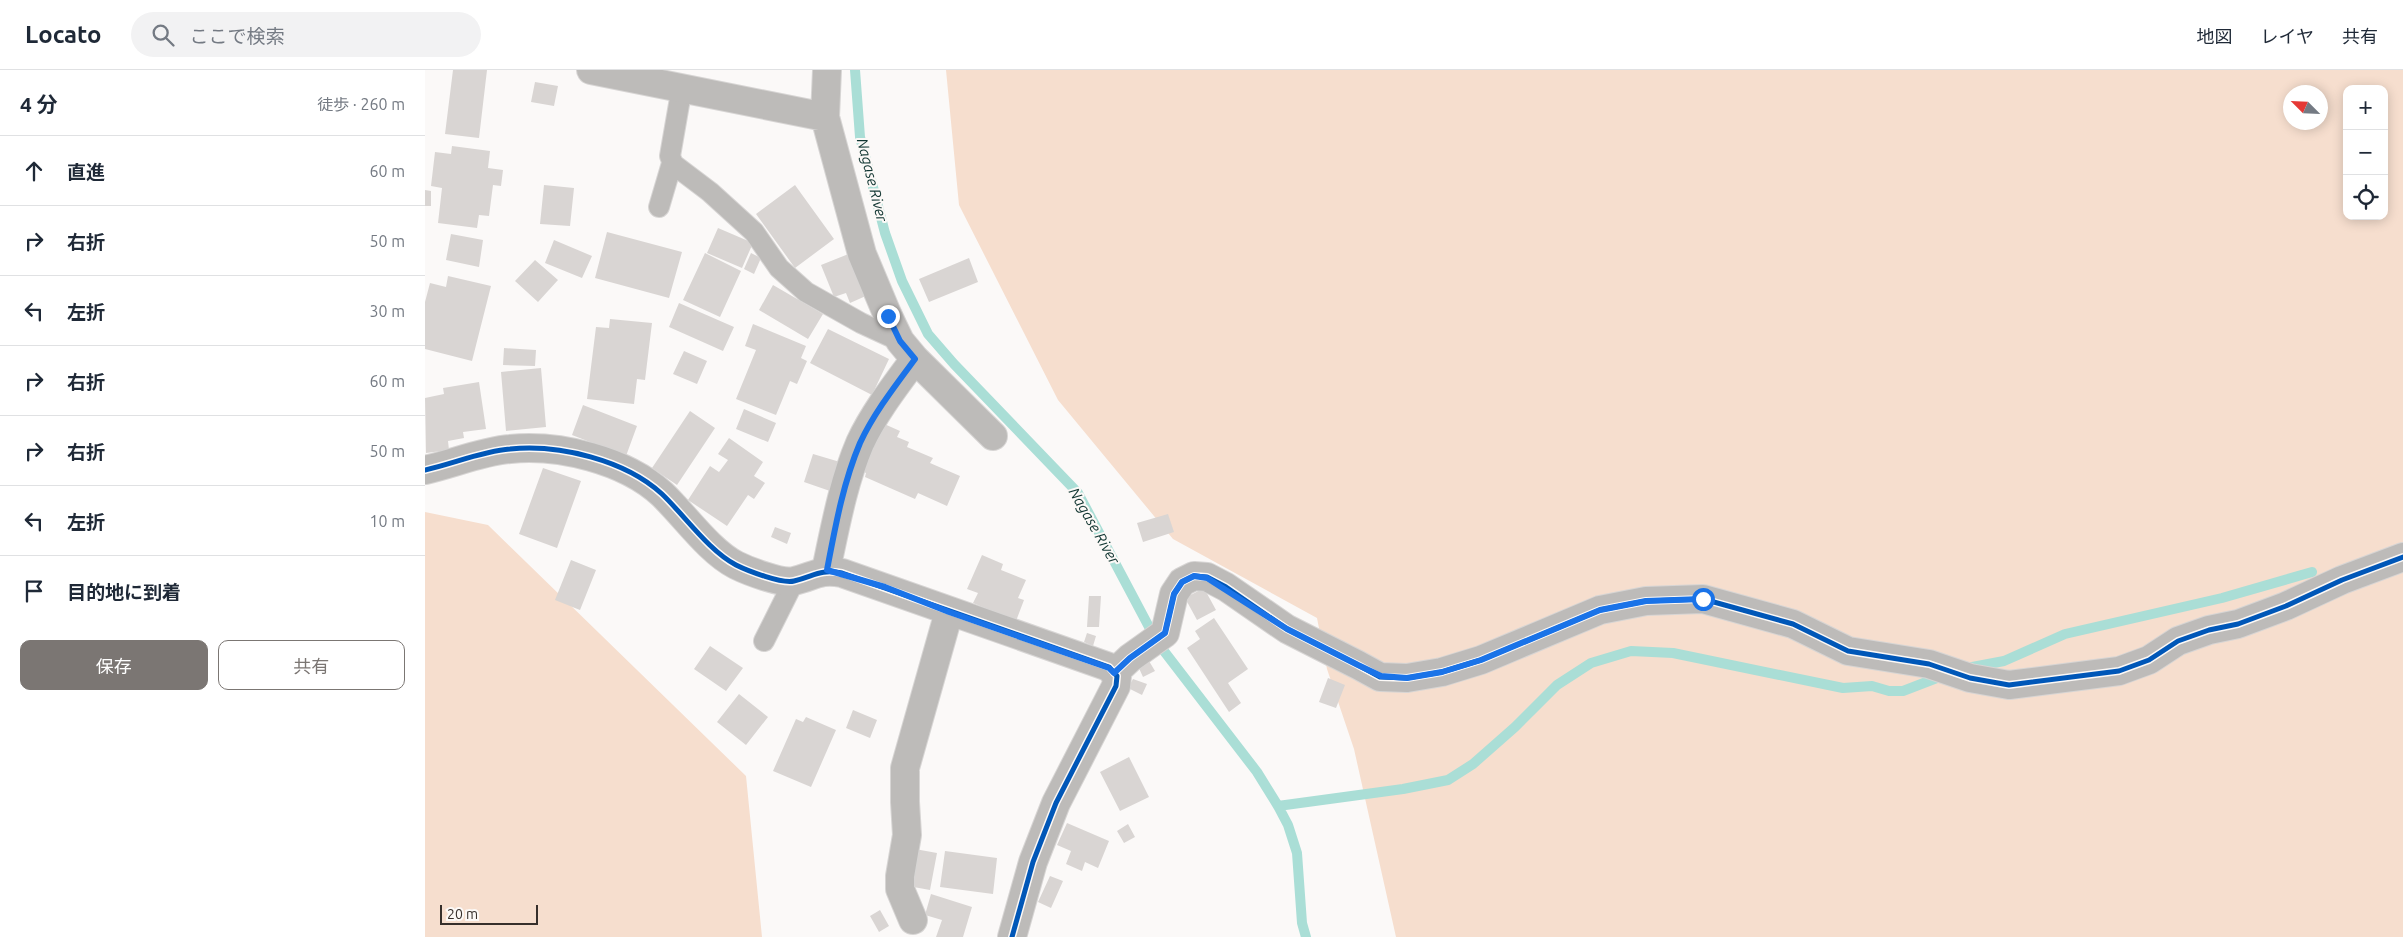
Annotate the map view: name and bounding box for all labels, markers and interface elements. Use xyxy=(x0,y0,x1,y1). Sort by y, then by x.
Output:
search box xyxy=(131,12,481,57)
text: Locato xyxy=(25,21,101,48)
icon: search xyxy=(149,21,177,49)
text: ここで検索 xyxy=(189,25,284,47)
text: 地図 xyxy=(2197,26,2233,46)
text: レイヤ xyxy=(2261,26,2314,46)
text: 共有 xyxy=(2342,26,2378,46)
north arrow xyxy=(2283,85,2328,130)
map controls xyxy=(2343,85,2388,220)
button: + xyxy=(2343,85,2388,130)
text: 4 分 xyxy=(20,92,58,116)
text: 徒歩 · 260 m xyxy=(317,95,405,113)
button: − xyxy=(2343,130,2388,175)
water label: Nagase River xyxy=(854,136,891,225)
icon: ahead xyxy=(20,157,48,185)
text: 直進 xyxy=(67,161,105,183)
text: 60 m xyxy=(369,162,405,180)
button: locate xyxy=(2343,175,2388,220)
icon: right xyxy=(20,227,48,255)
text: 右折 xyxy=(67,231,105,253)
text: 50 m xyxy=(369,232,405,250)
icon: left xyxy=(20,297,48,325)
text: 左折 xyxy=(67,301,105,323)
text: 30 m xyxy=(369,302,405,320)
route end xyxy=(877,305,900,328)
icon: right xyxy=(20,367,48,395)
text: 右折 xyxy=(67,371,105,393)
text: 60 m xyxy=(369,372,405,390)
icon: right xyxy=(20,437,48,465)
text: 右折 xyxy=(67,441,105,463)
text: 50 m xyxy=(369,442,405,460)
water label: Nagase River xyxy=(1066,485,1124,568)
icon: left xyxy=(20,507,48,535)
text: 左折 xyxy=(67,511,105,533)
text: 10 m xyxy=(369,512,405,530)
icon: arrive xyxy=(20,577,48,605)
text: 目的地に到着 xyxy=(67,581,181,603)
route start xyxy=(1692,588,1715,611)
button: 保存 xyxy=(20,640,208,690)
button: 共有 xyxy=(218,640,405,690)
scale bar xyxy=(440,902,537,925)
text: 20 m xyxy=(447,906,478,922)

